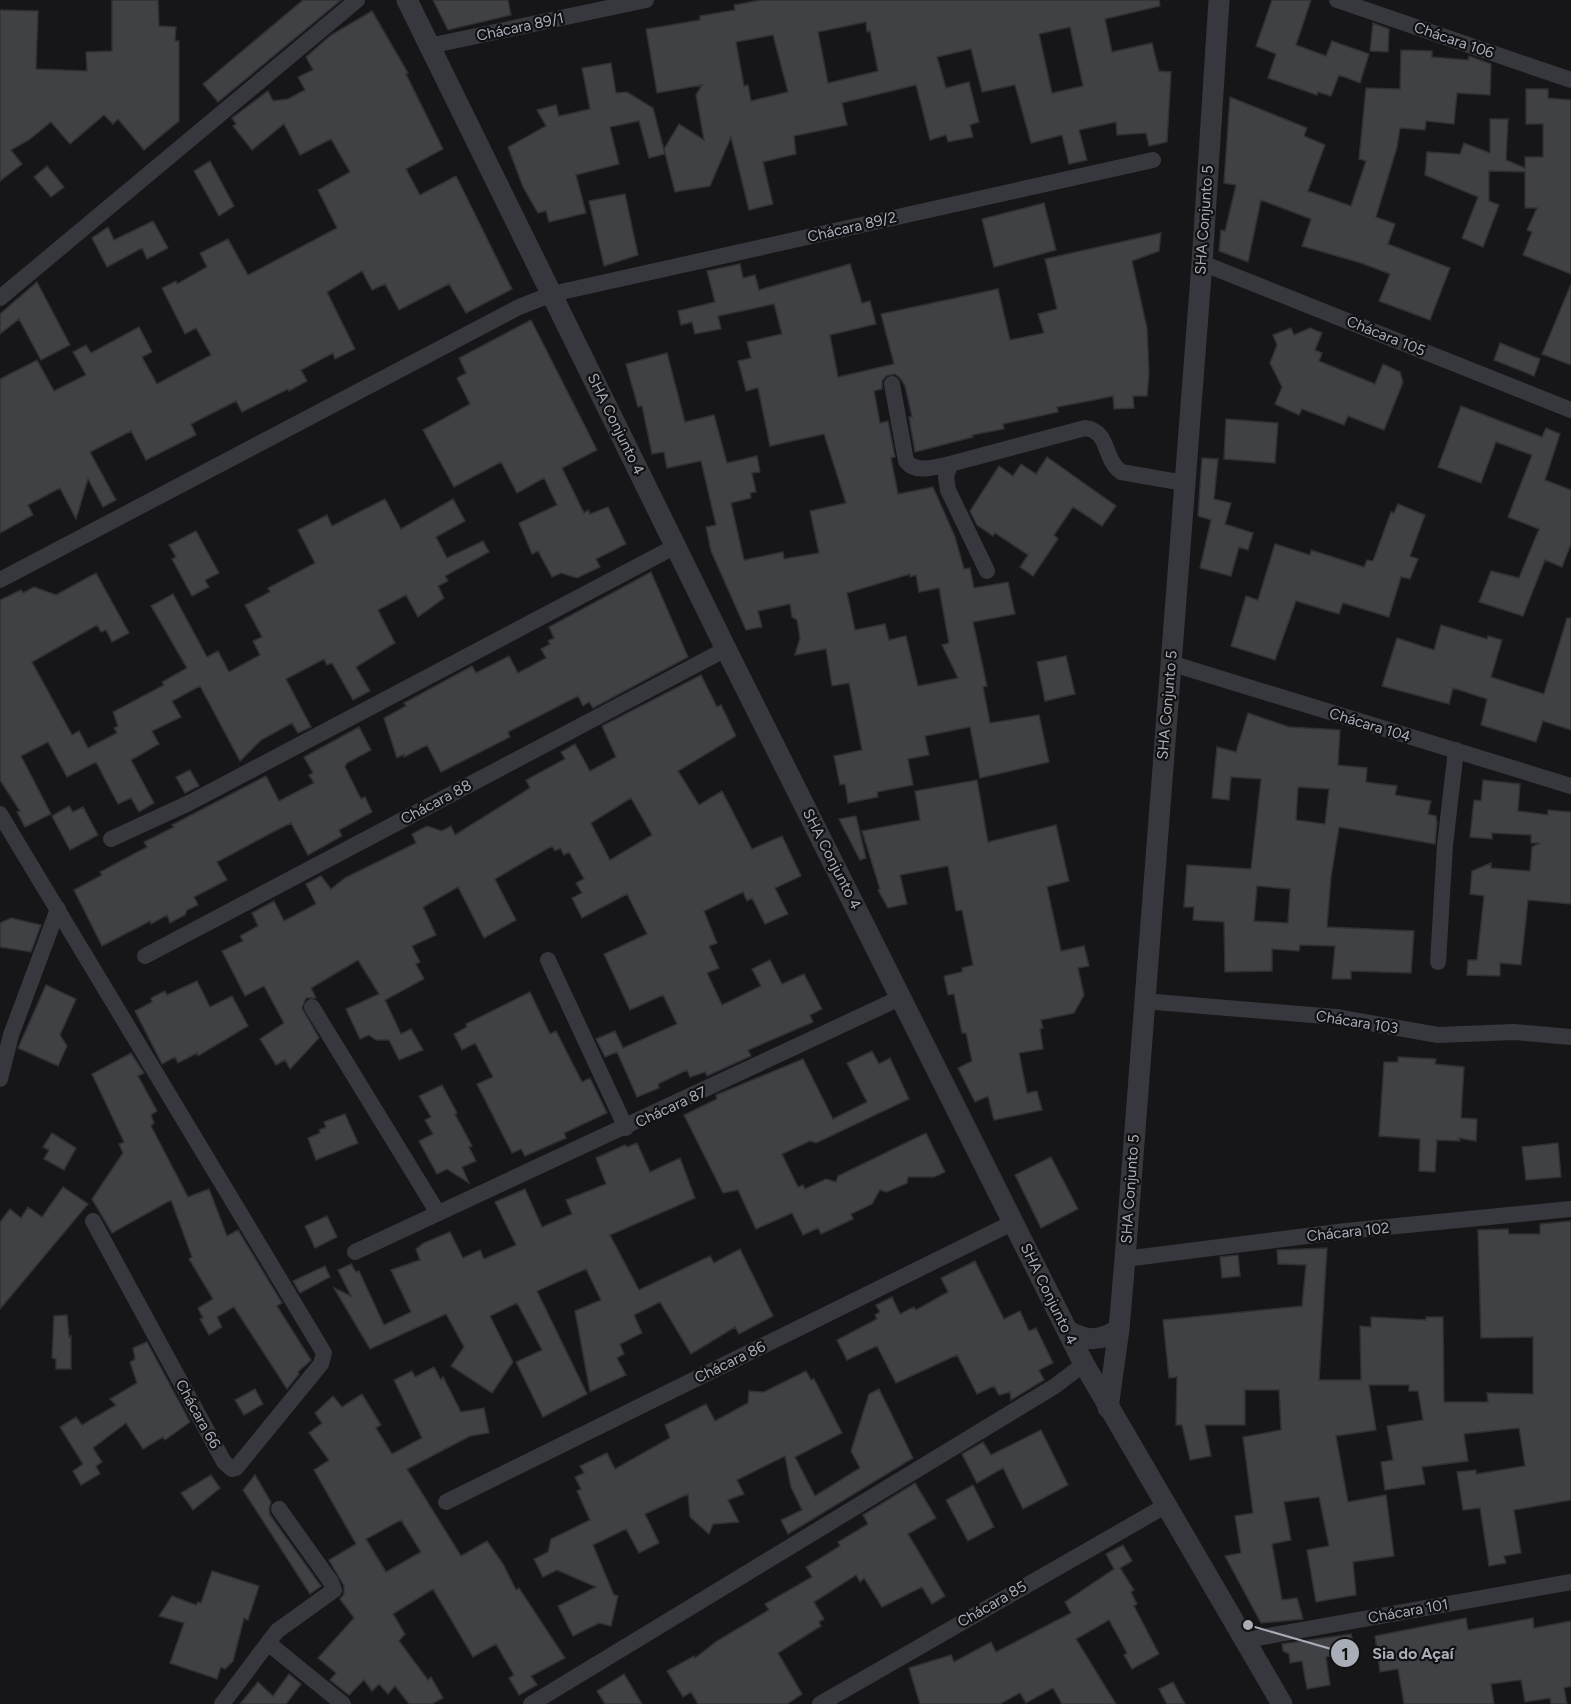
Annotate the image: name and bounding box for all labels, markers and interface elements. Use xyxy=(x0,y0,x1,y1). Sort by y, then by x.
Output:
street label: Chácara 89/1 xyxy=(475,9,565,45)
street label: Chácara 106 xyxy=(1412,18,1497,62)
street label: SHA Conjunto 5 xyxy=(1191,165,1217,275)
street label: Chácara 89/2 xyxy=(806,208,898,246)
street label: Chácara 105 xyxy=(1344,312,1428,360)
street label: SHA Conjunto 4 xyxy=(584,370,648,478)
street label: SHA Conjunto 5 xyxy=(1153,650,1181,760)
street label: Chácara 104 xyxy=(1327,704,1413,746)
street label: Chácara 88 xyxy=(398,776,474,828)
street label: SHA Conjunto 4 xyxy=(799,806,865,912)
street label: Chácara 103 xyxy=(1315,1007,1399,1037)
street label: Chácara 87 xyxy=(633,1083,709,1131)
street label: SHA Conjunto 5 xyxy=(1117,1134,1143,1244)
street label: Chácara 102 xyxy=(1306,1219,1390,1245)
street label: SHA Conjunto 4 xyxy=(1017,1240,1081,1348)
street label: Chácara 86 xyxy=(692,1337,769,1387)
street label: Chácara 66 xyxy=(172,1376,225,1452)
street label: Chácara 85 xyxy=(954,1577,1030,1631)
street label: Chácara 101 xyxy=(1367,1595,1449,1627)
callout: Sia do Açaí xyxy=(1330,1636,1466,1670)
text: 1 xyxy=(1341,1643,1349,1665)
text: Sia do Açaí xyxy=(1372,1644,1455,1663)

